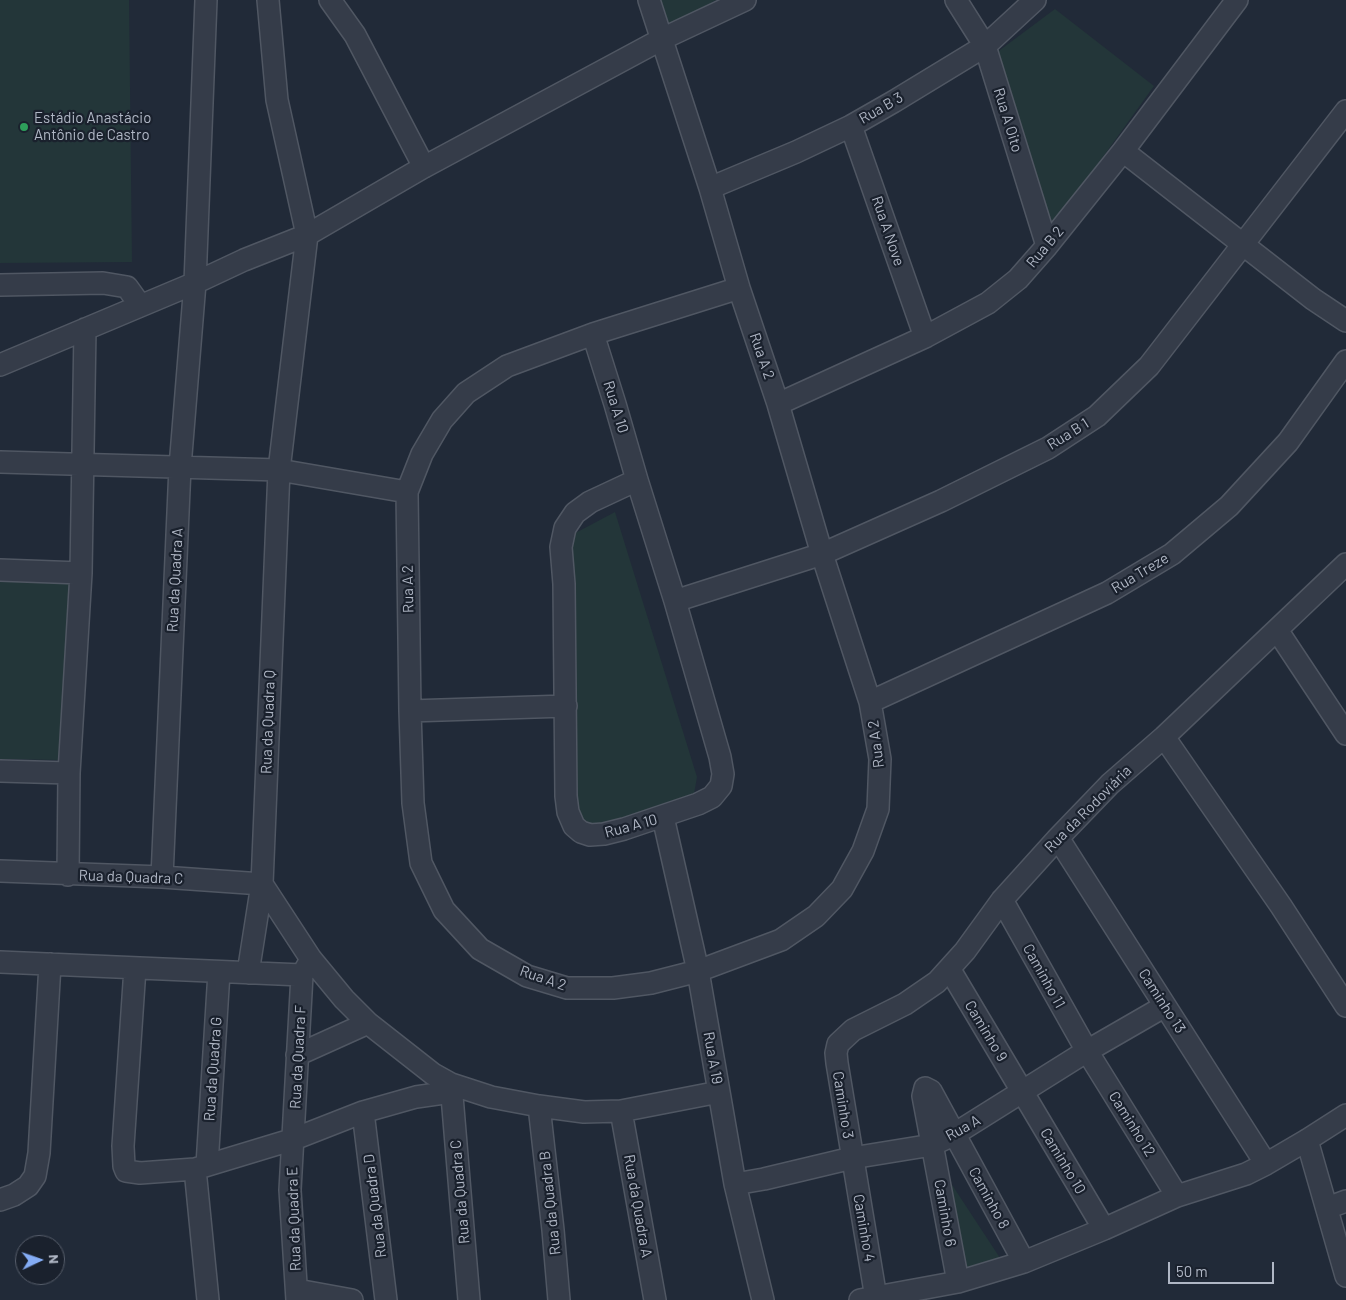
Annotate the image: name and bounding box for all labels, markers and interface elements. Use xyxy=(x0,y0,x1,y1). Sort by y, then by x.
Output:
street label: Rua A Oito xyxy=(990,86,1026,154)
street label: Rua B 3 xyxy=(856,88,906,128)
place label: Estádio Anastácio Antônio de Castro xyxy=(34,109,151,144)
marker: Estádio Anastácio Antônio de Castro xyxy=(18,121,30,133)
street label: Rua A Nove xyxy=(868,194,908,268)
street label: Rua B 2 xyxy=(1023,223,1067,271)
street label: Rua A 2 xyxy=(746,330,778,382)
street label: Rua A 10 xyxy=(600,379,632,435)
street label: Rua B 1 xyxy=(1044,414,1092,454)
street label: Rua da Quadra A xyxy=(163,527,187,633)
street label: Rua Treze xyxy=(1108,549,1172,597)
street label: Rua A 2 xyxy=(399,565,417,613)
street label: Rua da Quadra Q xyxy=(257,670,279,774)
street label: Rua A 2 xyxy=(864,719,888,769)
street label: Rua da Rodoviária xyxy=(1041,762,1135,856)
street label: Rua A 10 xyxy=(603,810,659,842)
street label: Rua da Quadra C xyxy=(78,866,184,888)
street label: Caminho 11 xyxy=(1019,941,1069,1011)
street label: Rua A 2 xyxy=(517,962,569,994)
street label: Caminho 13 xyxy=(1135,965,1189,1037)
street label: Caminho 9 xyxy=(961,997,1011,1065)
street label: Rua da Quadra F xyxy=(286,1005,310,1109)
street label: Rua da Quadra G xyxy=(200,1016,226,1122)
street label: Rua A 19 xyxy=(700,1030,726,1086)
street label: Caminho 3 xyxy=(829,1070,857,1140)
street label: Caminho 12 xyxy=(1105,1088,1159,1160)
street label: Rua A xyxy=(942,1111,984,1145)
street label: Caminho 10 xyxy=(1036,1125,1090,1197)
street label: Rua da Quadra C xyxy=(446,1139,474,1245)
street label: Rua da Quadra B xyxy=(536,1150,564,1256)
street label: Rua da Quadra D xyxy=(360,1153,390,1259)
street label: Rua da Quadra A xyxy=(620,1153,656,1259)
street label: Caminho 8 xyxy=(965,1164,1013,1232)
street label: Rua da Quadra E xyxy=(283,1166,305,1272)
street label: Caminho 6 xyxy=(930,1178,960,1248)
street label: Caminho 4 xyxy=(849,1193,879,1263)
north arrow xyxy=(15,1235,65,1285)
scale bar xyxy=(1171,1252,1277,1284)
text: N xyxy=(46,1254,63,1264)
text: 50 m xyxy=(1176,1262,1208,1280)

